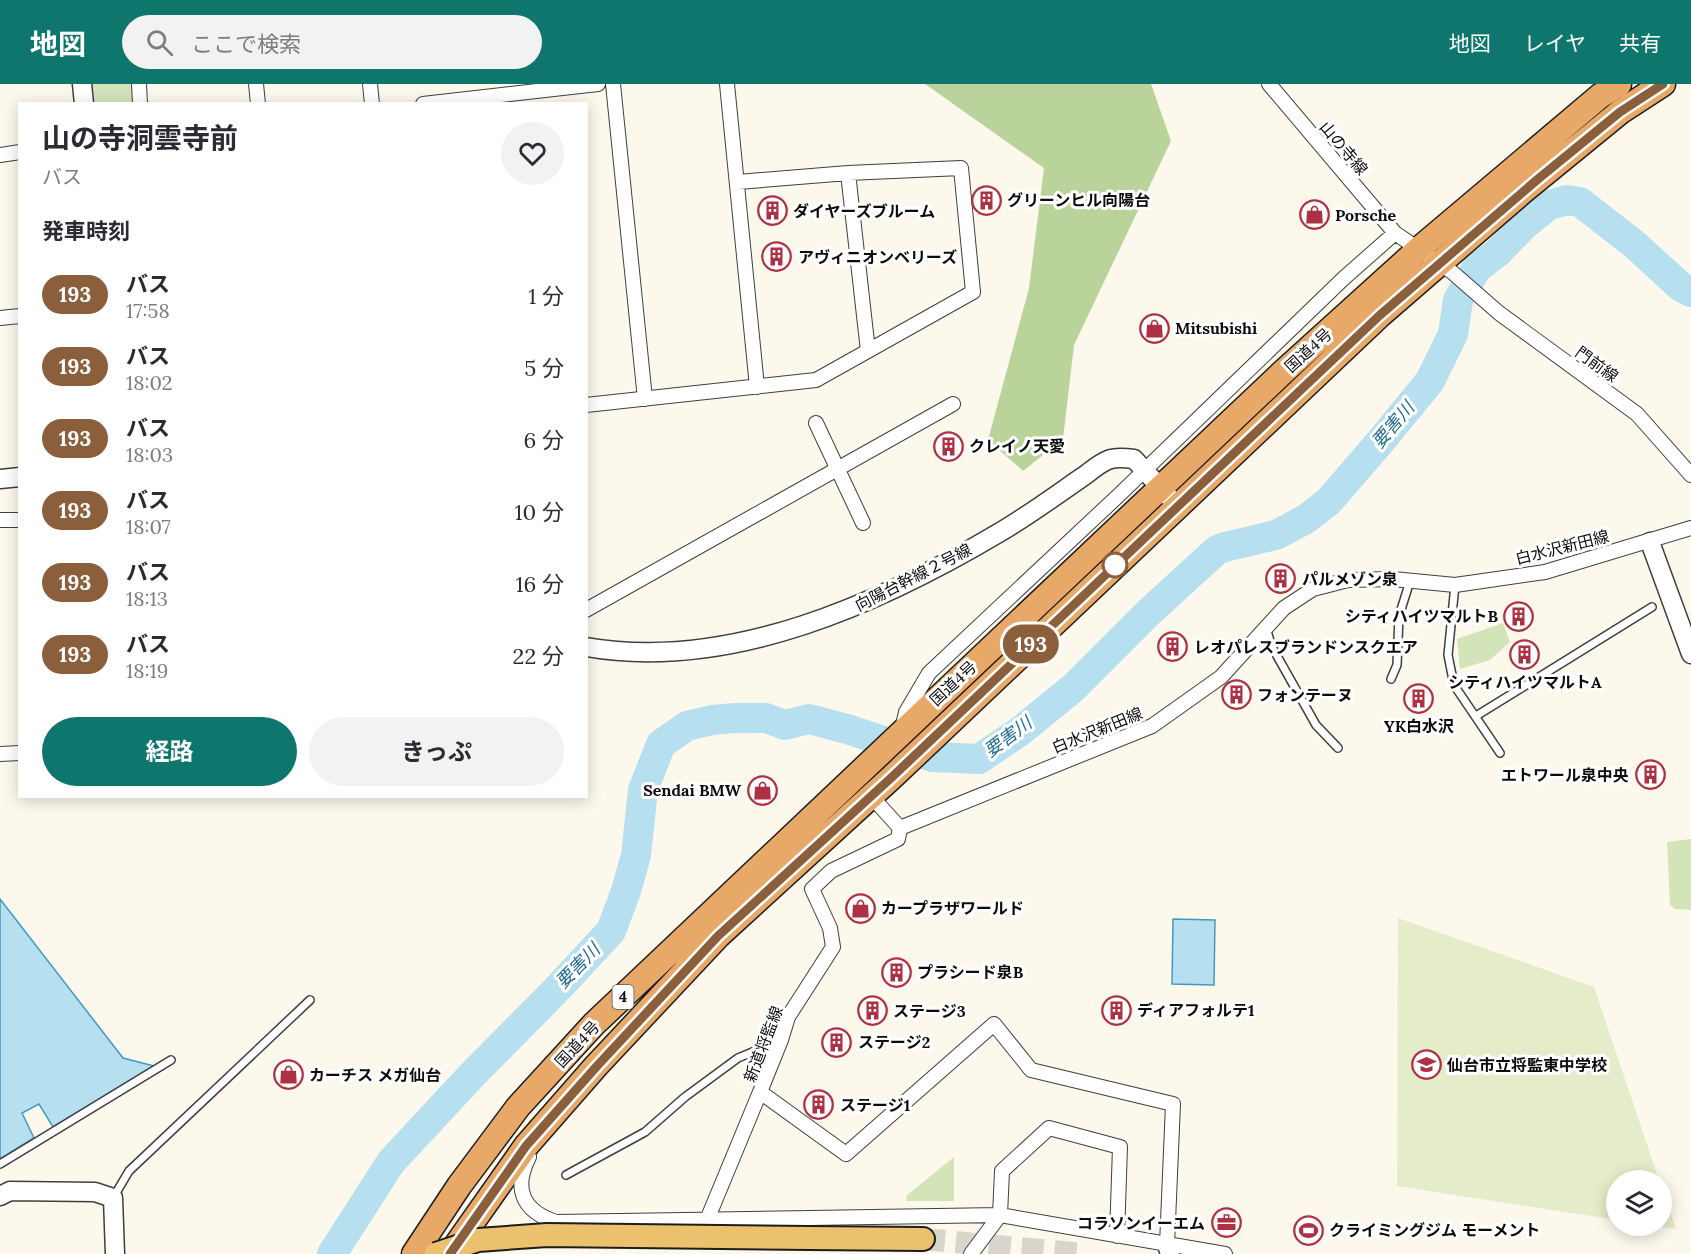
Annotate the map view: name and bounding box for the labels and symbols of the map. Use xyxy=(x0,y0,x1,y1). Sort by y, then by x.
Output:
street label: 山の寺線 xyxy=(1316,117,1372,179)
building icon: グリーンヒル向陽台 xyxy=(970,184,1002,216)
place label: グリーンヒル向陽台 xyxy=(1007,190,1150,210)
building icon: ダイヤーズブルーム xyxy=(756,195,788,227)
shop icon: Porsche xyxy=(1298,199,1330,231)
place label: ダイヤーズブルーム xyxy=(793,201,935,221)
place label: Porsche xyxy=(1335,205,1397,225)
building icon: アヴィニオンベリーズ xyxy=(761,241,793,273)
place label: アヴィニオンベリーズ xyxy=(798,247,957,267)
shop icon: Mitsubishi xyxy=(1138,312,1170,344)
place label: Mitsubishi xyxy=(1175,318,1257,338)
street label: 国道4号 xyxy=(1280,324,1336,376)
street label: 門前線 xyxy=(1572,342,1622,386)
water label: 要害川 xyxy=(1366,395,1420,453)
building icon: クレイノ天愛 xyxy=(932,430,964,462)
place label: クレイノ天愛 xyxy=(969,436,1065,456)
street label: 白水沢新田線 xyxy=(1513,526,1611,568)
street label: 向陽台幹線２号線 xyxy=(851,539,975,615)
unlabelled marker xyxy=(1102,552,1128,578)
building icon: パルメゾン泉 xyxy=(1265,563,1297,595)
place label: パルメゾン泉 xyxy=(1302,569,1398,589)
building icon: シティハイツマルトB xyxy=(1503,600,1535,632)
place label: シティハイツマルトB xyxy=(1345,606,1498,626)
line badge: 193 xyxy=(996,624,1066,664)
building icon: レオパレスブランドンスクエア xyxy=(1157,631,1189,663)
place label: レオパレスブランドンスクエア xyxy=(1194,637,1418,657)
building icon: シティハイツマルトA xyxy=(1509,638,1541,670)
street label: 国道4号 xyxy=(925,656,981,710)
place label: シティハイツマルトA xyxy=(1448,672,1602,692)
building icon: フォンテーヌ xyxy=(1220,679,1252,711)
building icon: YK白水沢 xyxy=(1403,682,1435,714)
place label: フォンテーヌ xyxy=(1257,685,1353,705)
street label: 白水沢新田線 xyxy=(1049,703,1145,757)
water label: 要害川 xyxy=(979,710,1038,762)
place label: YK白水沢 xyxy=(1384,716,1454,736)
building icon: エトワール泉中央 xyxy=(1634,759,1666,791)
place label: エトワール泉中央 xyxy=(1501,765,1629,785)
shop icon: Sendai BMW xyxy=(746,774,778,806)
place label: Sendai BMW xyxy=(643,780,742,800)
shop icon: カープラザワールド xyxy=(844,892,876,924)
place label: カープラザワールド xyxy=(881,898,1024,918)
water label: 要害川 xyxy=(551,937,606,993)
building icon: プラシード泉B xyxy=(880,956,912,988)
place label: プラシード泉B xyxy=(917,962,1024,982)
road number: 4 xyxy=(612,985,634,1009)
building icon: ディアフォルテ1 xyxy=(1100,994,1132,1026)
building icon: ステージ3 xyxy=(856,995,888,1027)
place label: ディアフォルテ1 xyxy=(1137,1000,1254,1020)
place label: ステージ3 xyxy=(893,1001,966,1021)
street label: 新道将監線 xyxy=(739,1003,787,1085)
street label: 国道4号 xyxy=(550,1016,604,1072)
building icon: ステージ2 xyxy=(821,1026,853,1058)
place label: ステージ2 xyxy=(858,1032,930,1052)
school or university icon: 仙台市立将監東中学校 xyxy=(1410,1049,1442,1081)
place label: 仙台市立将監東中学校 xyxy=(1446,1055,1607,1075)
shop icon: カーチス メガ仙台 xyxy=(272,1059,304,1091)
place label: カーチス メガ仙台 xyxy=(309,1065,441,1085)
building icon: ステージ1 xyxy=(803,1089,835,1121)
place label: ステージ1 xyxy=(840,1095,910,1115)
office icon: コラソンイーエム xyxy=(1210,1207,1242,1239)
place label: コラソンイーエム xyxy=(1077,1213,1205,1233)
sports icon: クライミングジム モーメント xyxy=(1292,1214,1324,1246)
place label: クライミングジム モーメント xyxy=(1329,1220,1541,1240)

